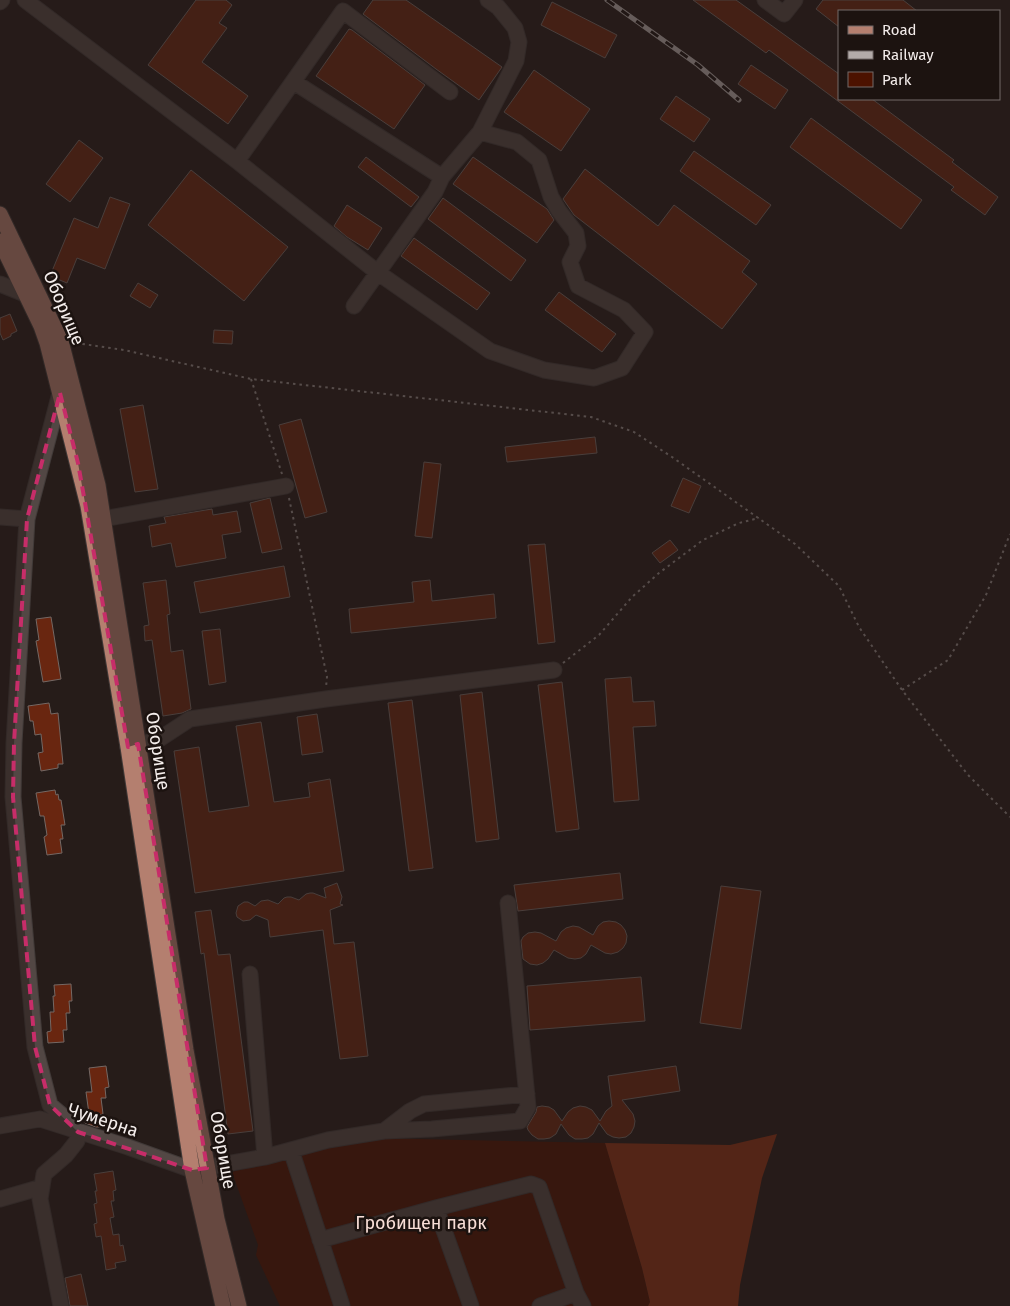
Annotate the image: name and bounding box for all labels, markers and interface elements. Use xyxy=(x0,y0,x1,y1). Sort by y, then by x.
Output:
legend xyxy=(838,10,1000,100)
text: Road xyxy=(882,21,917,39)
text: Railway xyxy=(882,46,934,64)
text: Park xyxy=(882,71,912,89)
street label: Оборище xyxy=(38,267,90,349)
street label: Оборище xyxy=(141,710,175,792)
street label: Чумерна xyxy=(65,1098,141,1142)
street label: Оборище xyxy=(205,1109,241,1191)
park label: Гробищен парк xyxy=(355,1212,487,1234)

